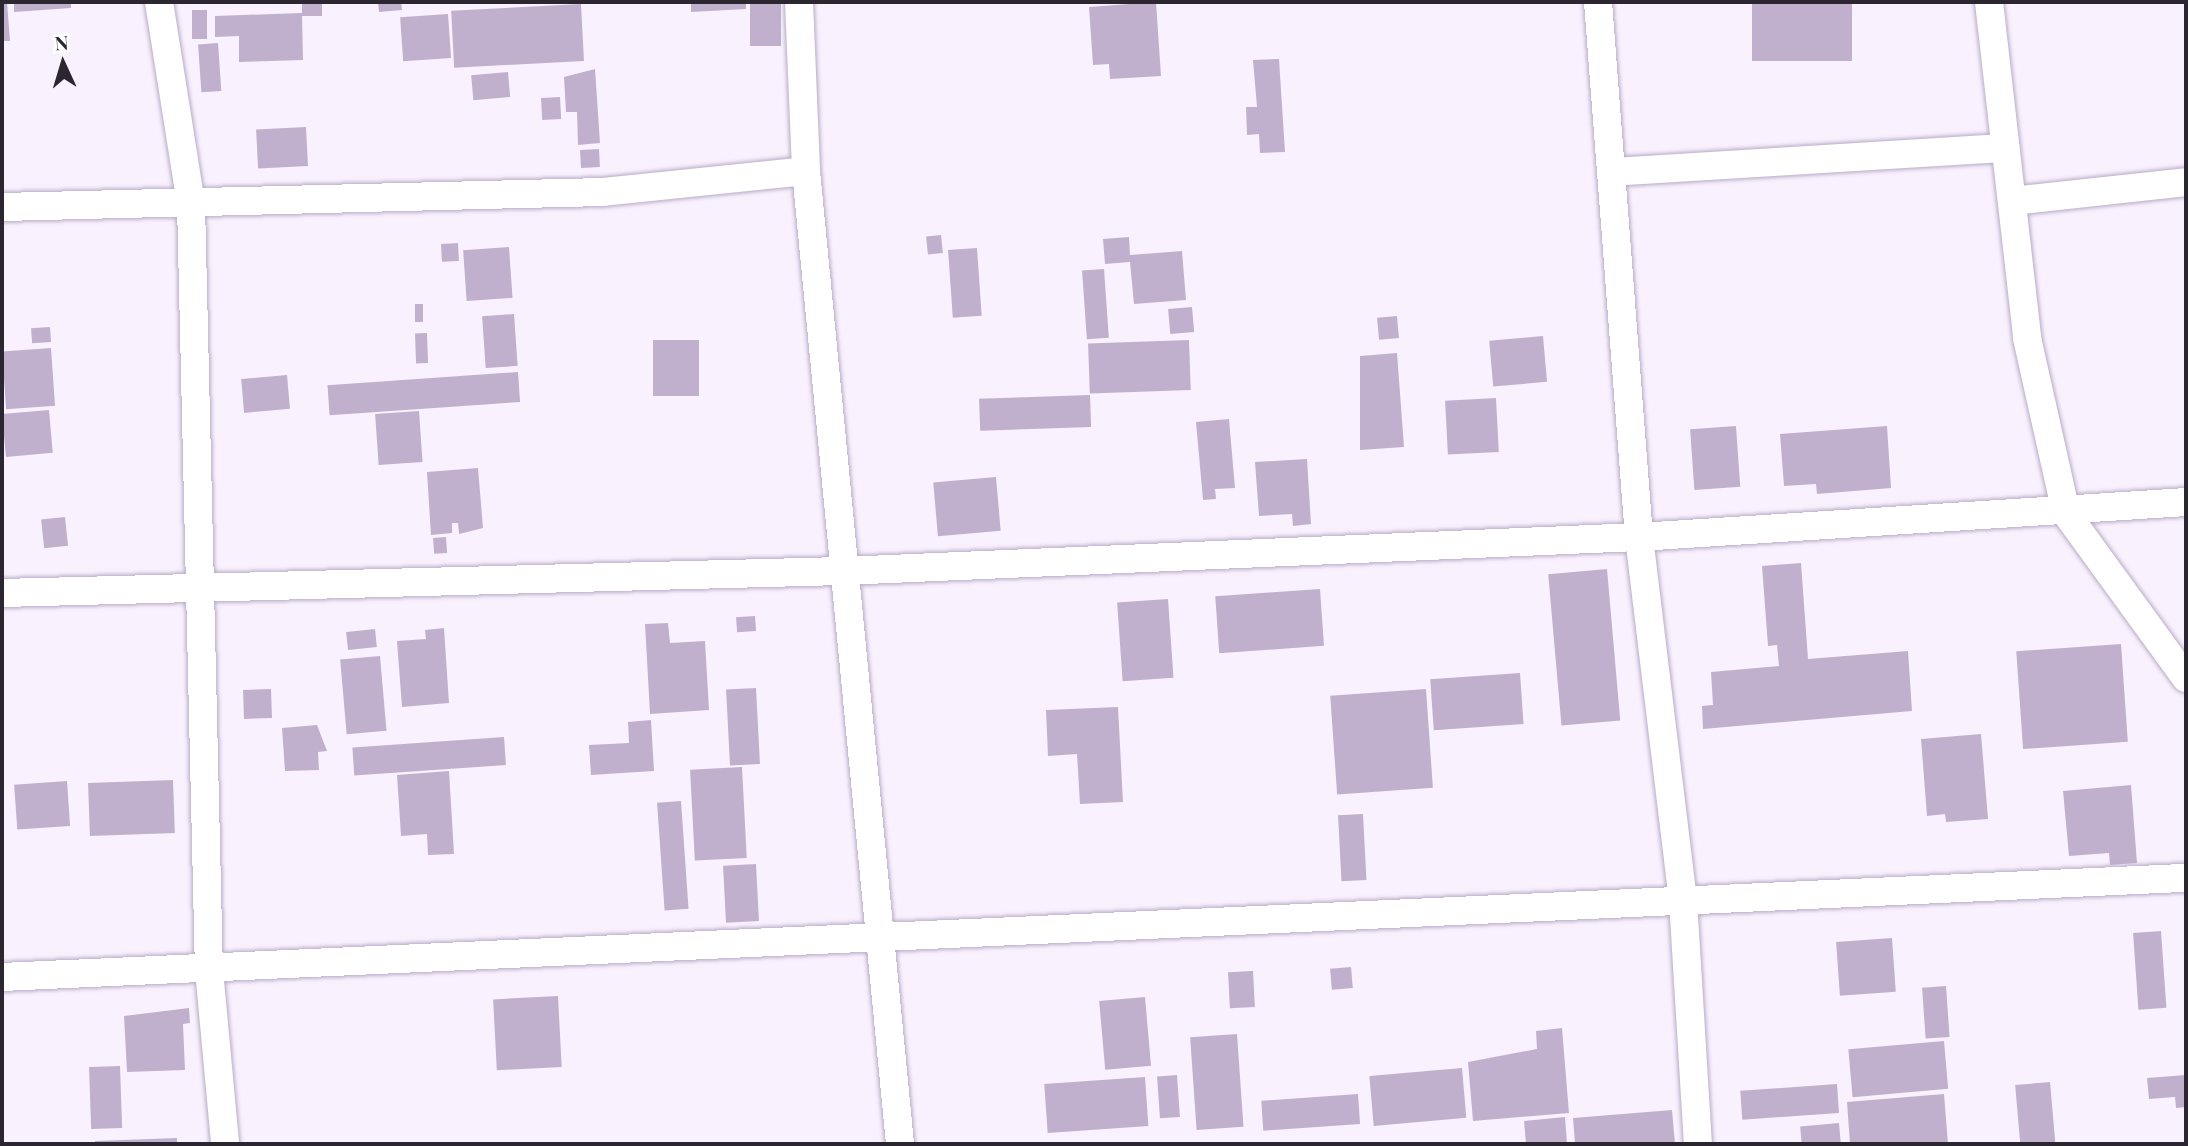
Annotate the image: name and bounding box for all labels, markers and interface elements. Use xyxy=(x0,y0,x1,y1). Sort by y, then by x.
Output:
north arrow xyxy=(28,28,98,98)
text: N xyxy=(54,29,69,55)

